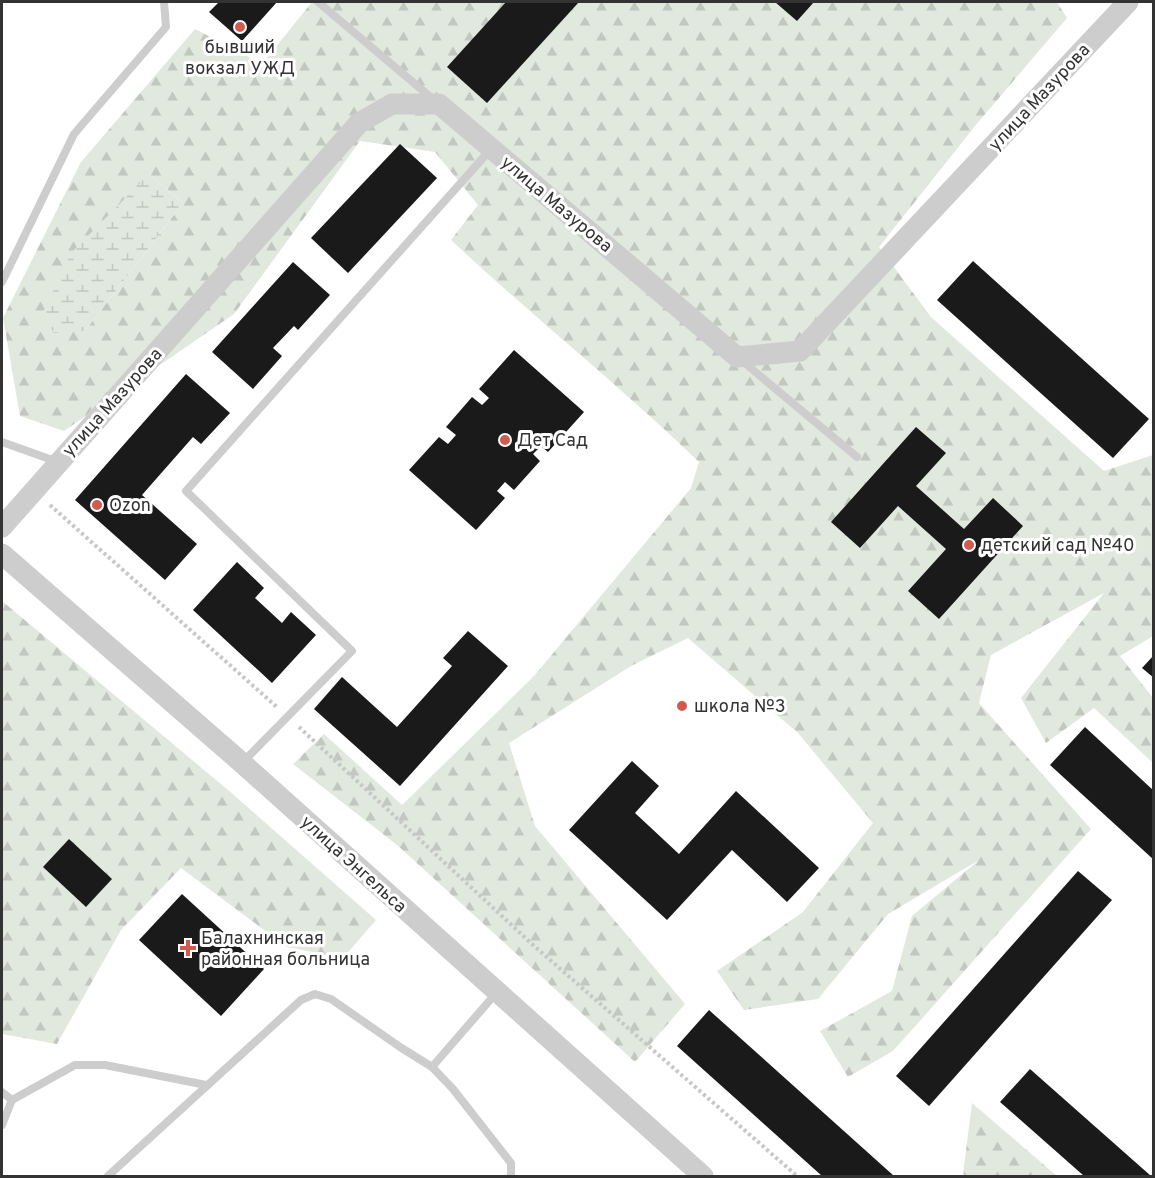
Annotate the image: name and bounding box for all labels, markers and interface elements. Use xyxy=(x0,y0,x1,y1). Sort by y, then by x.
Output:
marker: бывший вокзал УЖД xyxy=(233,20,247,34)
place label: бывший вокзал УЖД xyxy=(185,37,295,81)
street label: улица Мазурова xyxy=(984,39,1096,157)
street label: улица Мазурова xyxy=(495,152,617,259)
street label: улица Мазурова xyxy=(58,344,168,462)
place label: Дет Сад xyxy=(517,430,588,453)
marker: Дет Сад xyxy=(498,433,512,447)
place label: Ozon xyxy=(109,495,151,518)
marker: Ozon xyxy=(90,498,104,512)
place label: детский сад №40 xyxy=(981,535,1135,558)
marker: детский сад №40 xyxy=(962,538,976,552)
place label: школа №3 xyxy=(694,696,785,719)
marker: школа №3 xyxy=(675,699,689,713)
street label: улица Энгельса xyxy=(295,811,411,919)
place label: Балахнинская районная больница xyxy=(201,928,370,972)
marker: Балахнинская районная больница xyxy=(179,939,197,957)

